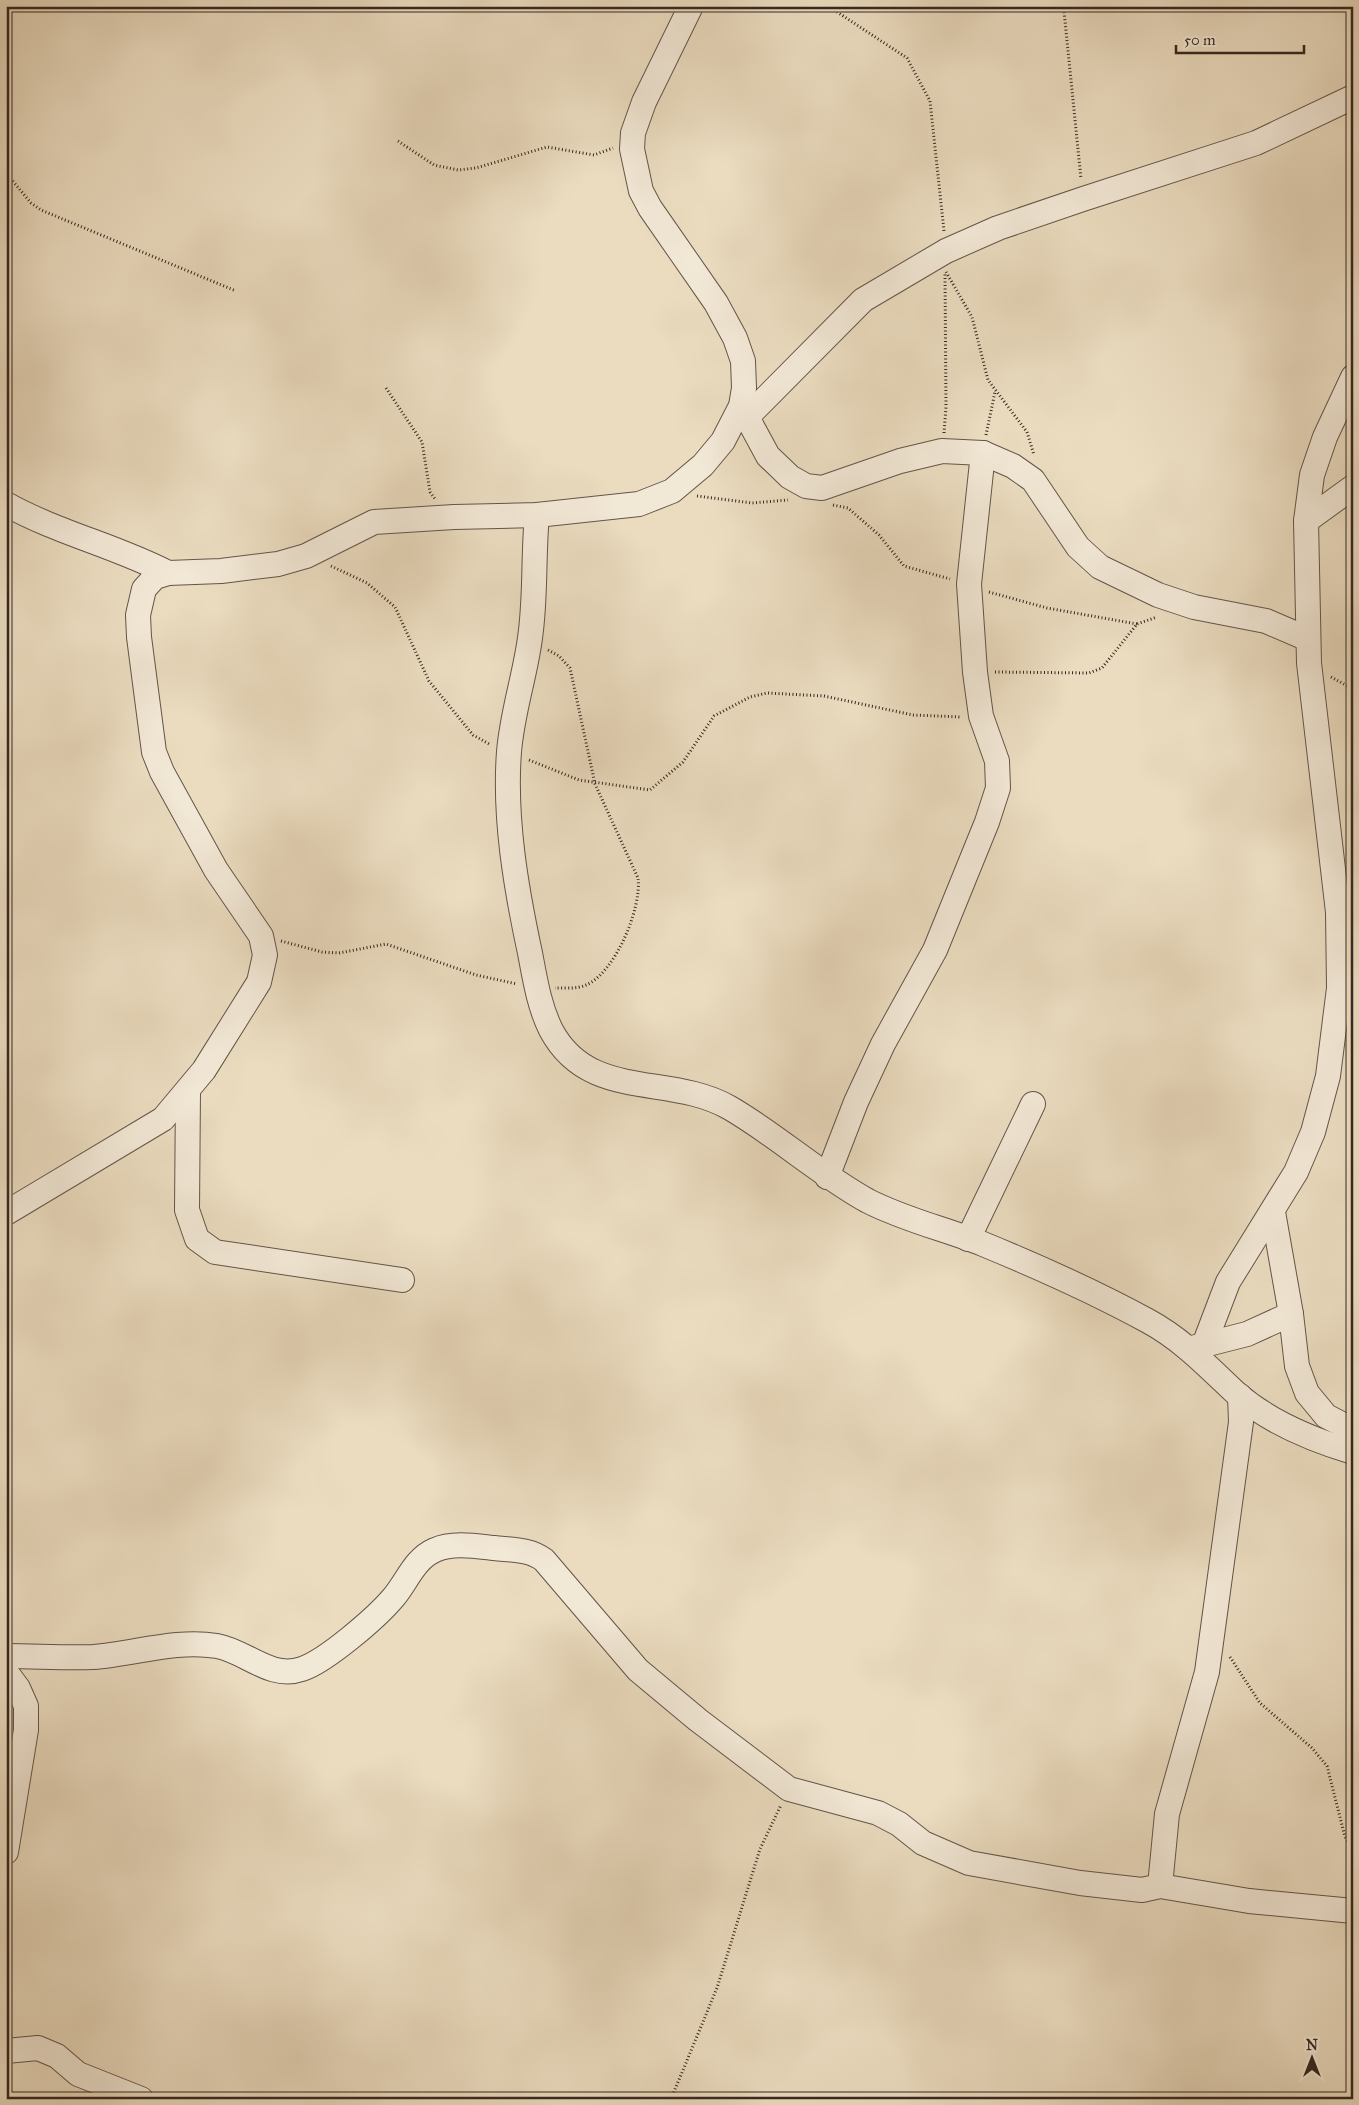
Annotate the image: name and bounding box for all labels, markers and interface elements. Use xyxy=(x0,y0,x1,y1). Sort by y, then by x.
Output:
scale bar xyxy=(1176,22,1304,54)
text: 50 m xyxy=(1184,31,1216,49)
north arrow xyxy=(1286,2032,1336,2082)
text: N xyxy=(1306,2037,1318,2054)

